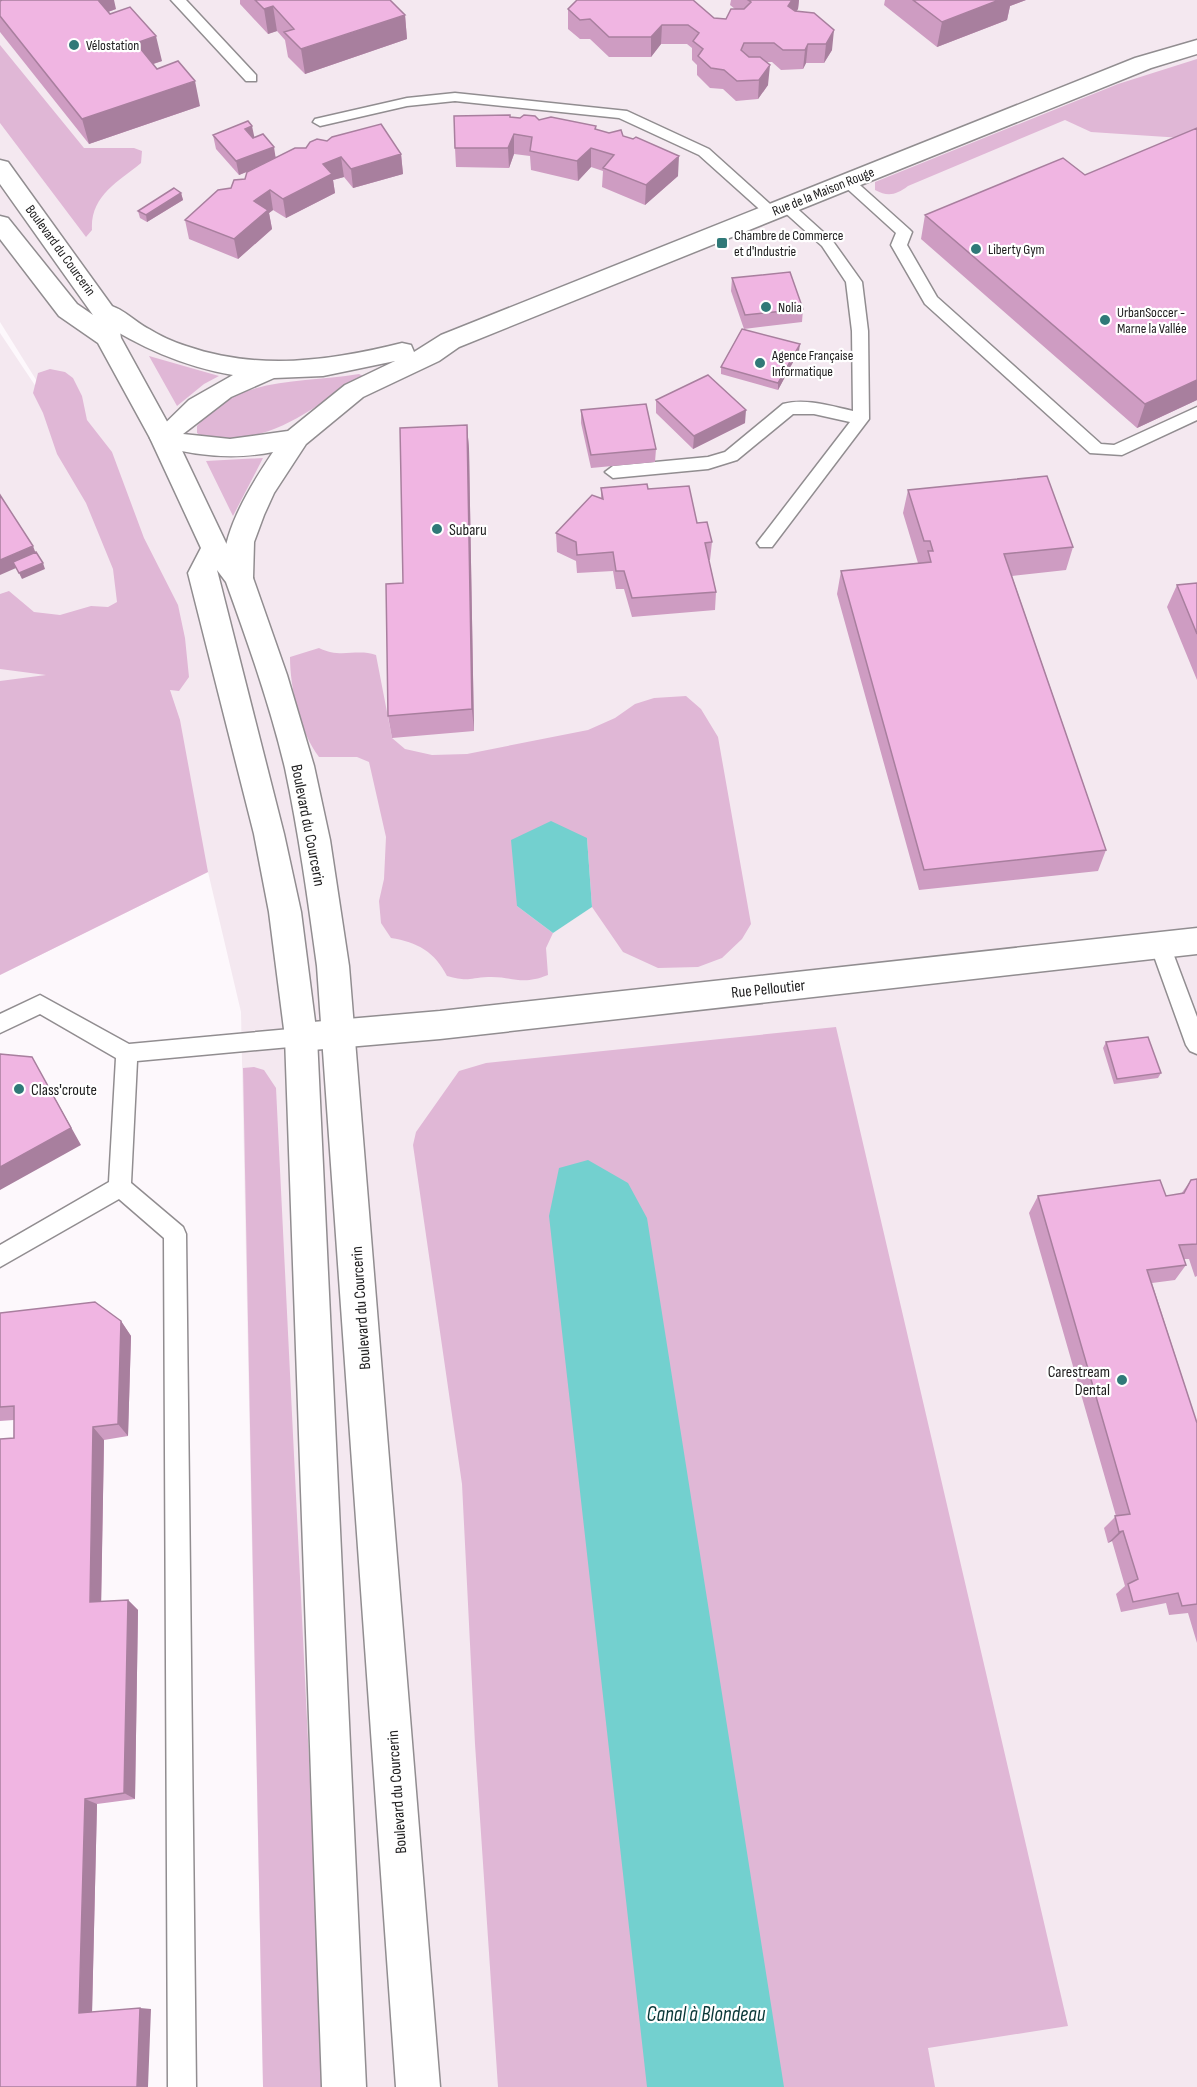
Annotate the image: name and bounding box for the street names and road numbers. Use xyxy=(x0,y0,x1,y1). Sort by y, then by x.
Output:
street label: Rue de la Maison Rouge xyxy=(770,163,877,220)
street label: Boulevard du Courcerin xyxy=(22,201,99,299)
street label: Boulevard du Courcerin xyxy=(286,763,329,888)
street label: Rue Pelloutier xyxy=(730,976,807,1003)
street label: Boulevard du Courcerin xyxy=(348,1245,375,1370)
street label: Boulevard du Courcerin xyxy=(384,1729,411,1854)

